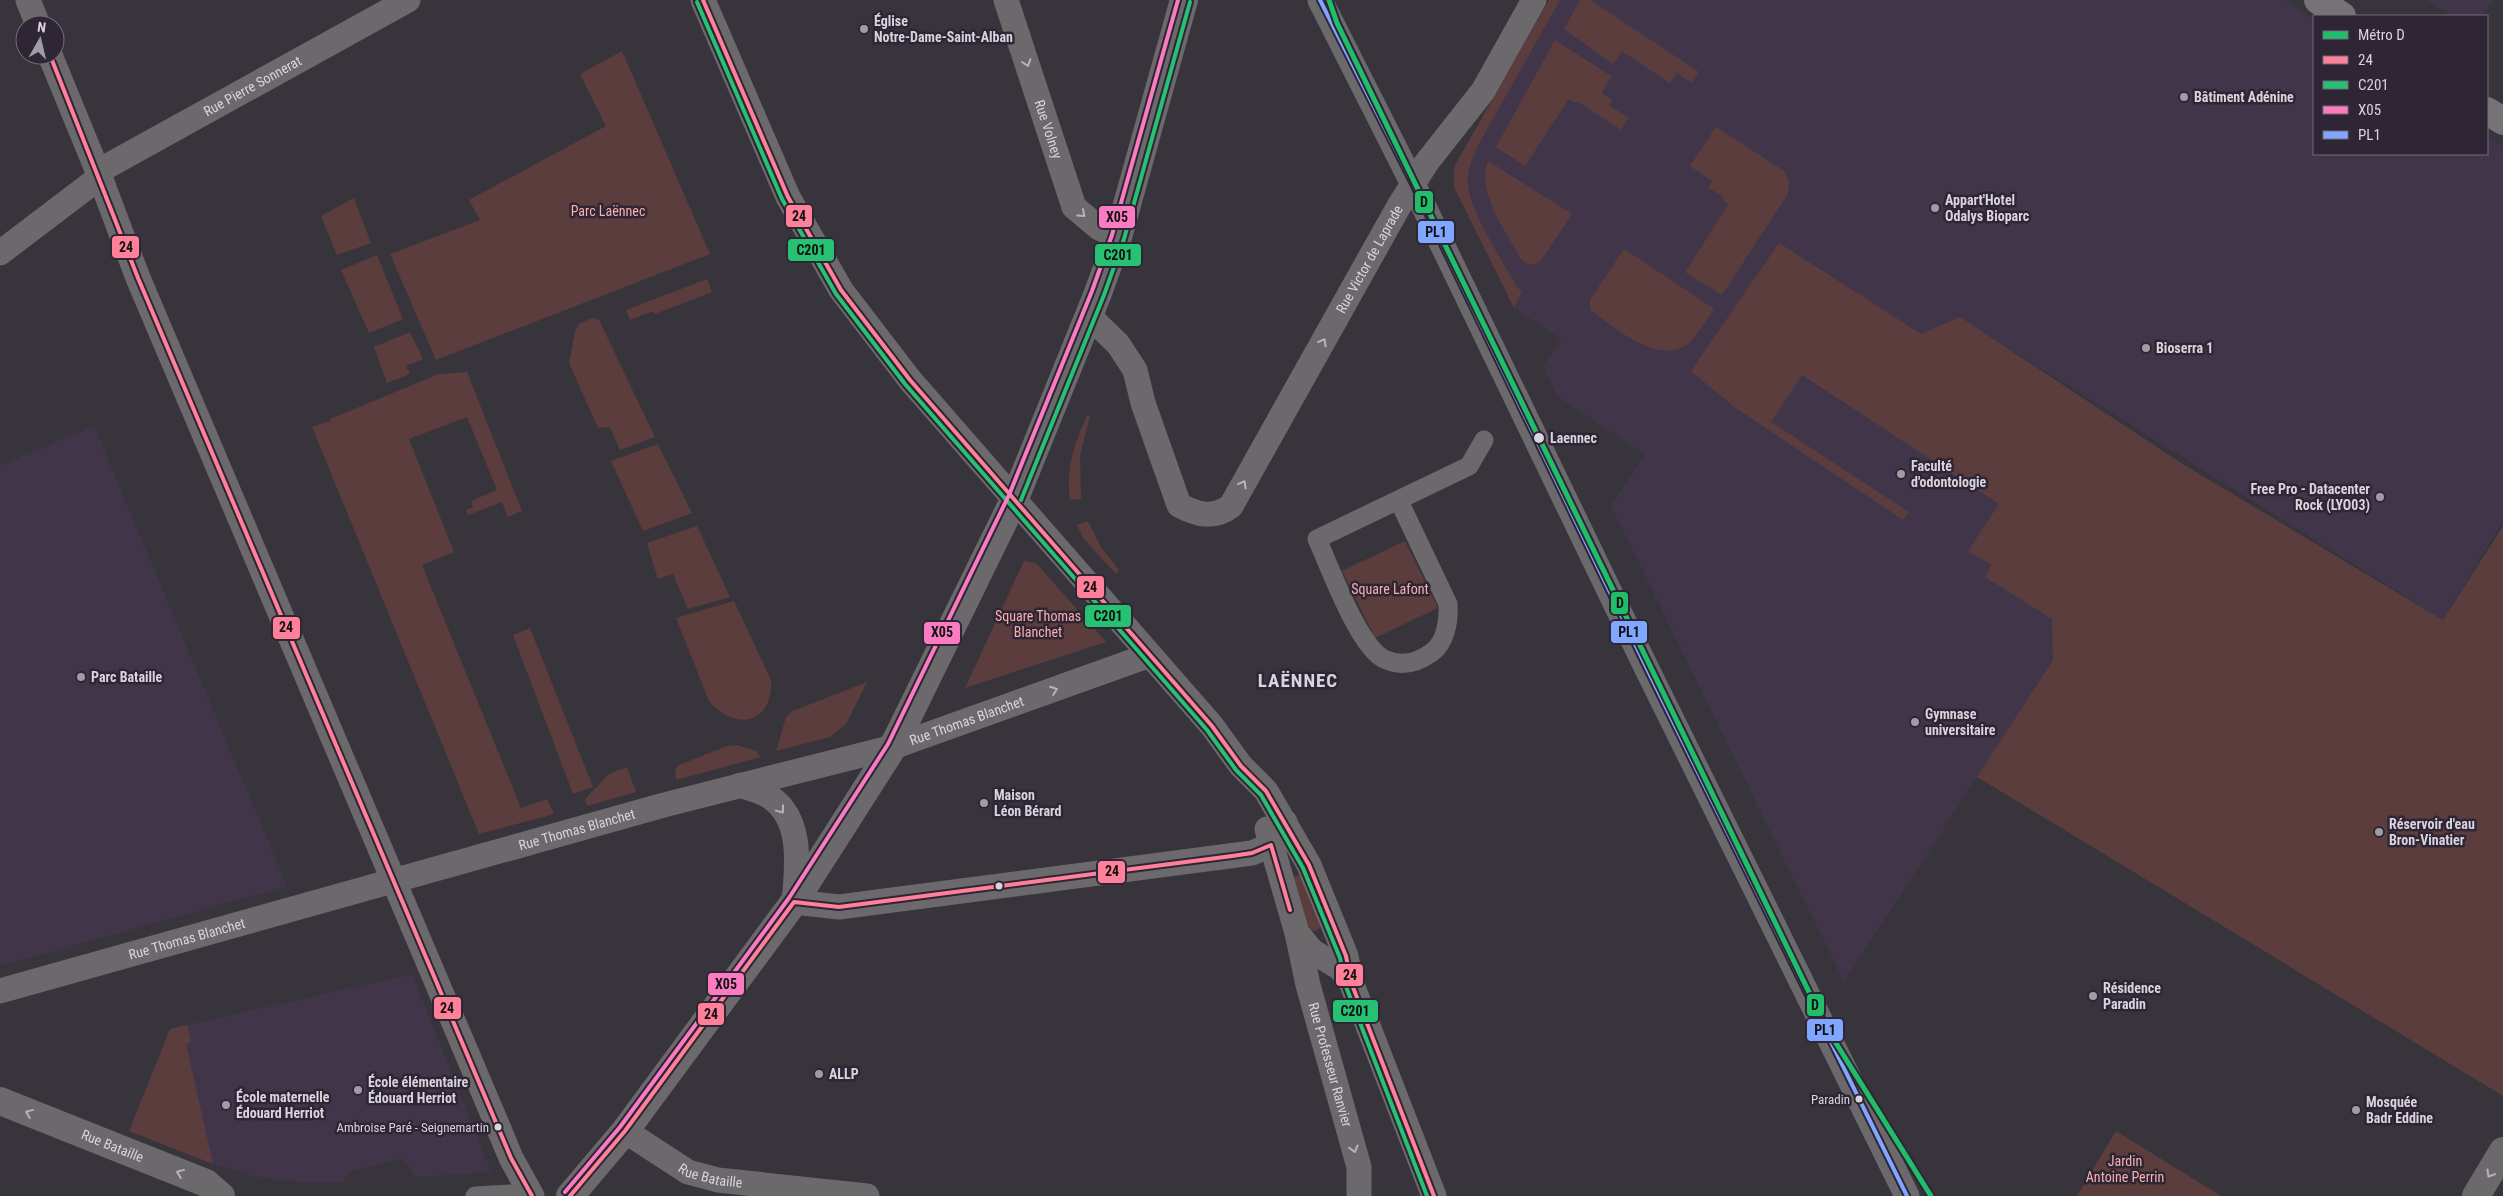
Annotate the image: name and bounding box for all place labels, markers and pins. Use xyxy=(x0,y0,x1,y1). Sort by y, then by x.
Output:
place label: Église Notre-Dame-Saint-Alban xyxy=(874,12,1013,45)
marker: Église Notre-Dame-Saint-Alban xyxy=(858,23,870,35)
place label: Bâtiment Adénine xyxy=(2194,89,2294,105)
marker: Bâtiment Adénine xyxy=(2178,91,2190,103)
place label: Appart'Hotel Odalys Bioparc xyxy=(1945,192,2030,224)
marker: Appart'Hotel Odalys Bioparc xyxy=(1929,202,1941,214)
place label: Bioserra 1 xyxy=(2156,340,2213,356)
marker: Bioserra 1 xyxy=(2140,342,2152,354)
place label: Laennec xyxy=(1550,430,1597,446)
marker: Laennec xyxy=(1532,431,1546,445)
place label: Faculté d'odontologie xyxy=(1911,458,1986,490)
marker: Faculté d'odontologie xyxy=(1895,468,1907,480)
place label: Free Pro - Datacenter Rock (LYO03) xyxy=(2251,481,2370,514)
marker: Free Pro - Datacenter Rock (LYO03) xyxy=(2374,491,2386,503)
place label: Parc Bataille xyxy=(91,669,163,685)
marker: Parc Bataille xyxy=(75,671,87,683)
place label: Gymnase universitaire xyxy=(1925,706,1996,738)
marker: Gymnase universitaire xyxy=(1909,716,1921,728)
place label: Maison Léon Bérard xyxy=(994,787,1062,819)
marker: Maison Léon Bérard xyxy=(978,797,990,809)
place label: Réservoir d'eau Bron-Vinatier xyxy=(2389,816,2475,848)
marker: Réservoir d'eau Bron-Vinatier xyxy=(2373,826,2385,838)
unlabelled marker xyxy=(994,881,1004,891)
place label: Résidence Paradin xyxy=(2103,980,2161,1012)
marker: Résidence Paradin xyxy=(2087,990,2099,1002)
place label: ALLP xyxy=(829,1066,859,1082)
marker: ALLP xyxy=(813,1068,825,1080)
place label: École élémentaire Édouard Herriot xyxy=(368,1073,468,1106)
marker: École élémentaire Édouard Herriot xyxy=(352,1084,364,1096)
place label: École maternelle Édouard Herriot xyxy=(236,1088,330,1121)
place label: Paradin xyxy=(1811,1092,1850,1107)
marker: Paradin xyxy=(1854,1094,1864,1104)
place label: Mosquée Badr Eddine xyxy=(2366,1094,2433,1126)
marker: École maternelle Édouard Herriot xyxy=(220,1099,232,1111)
marker: Mosquée Badr Eddine xyxy=(2350,1104,2362,1116)
place label: Ambroise Paré - Seignemartin xyxy=(336,1120,489,1135)
marker: Ambroise Paré - Seignemartin xyxy=(493,1122,503,1132)

